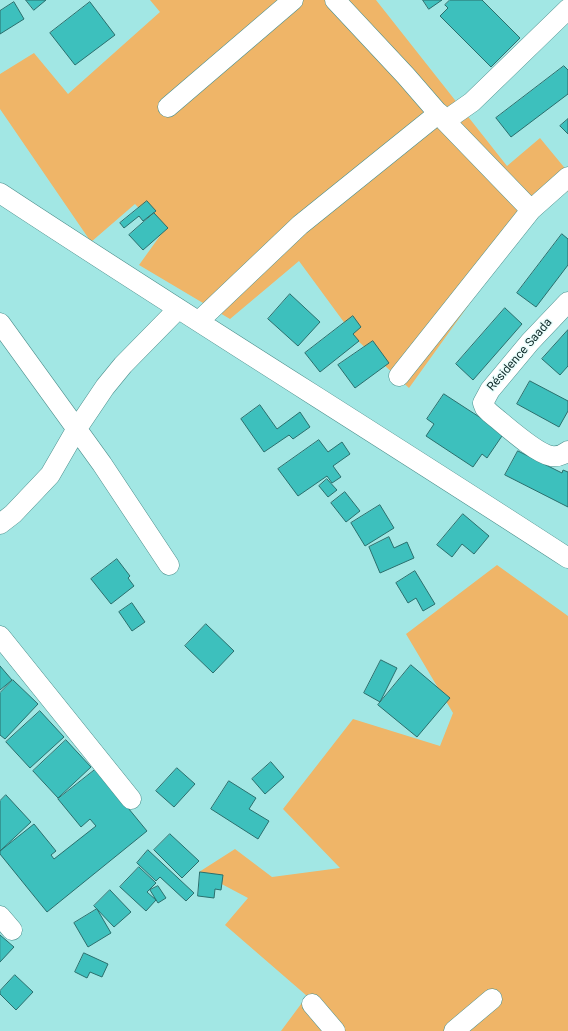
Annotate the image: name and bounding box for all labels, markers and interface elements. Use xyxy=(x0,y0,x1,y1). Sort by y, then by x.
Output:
street label: Résidence Saada xyxy=(484,316,556,394)

